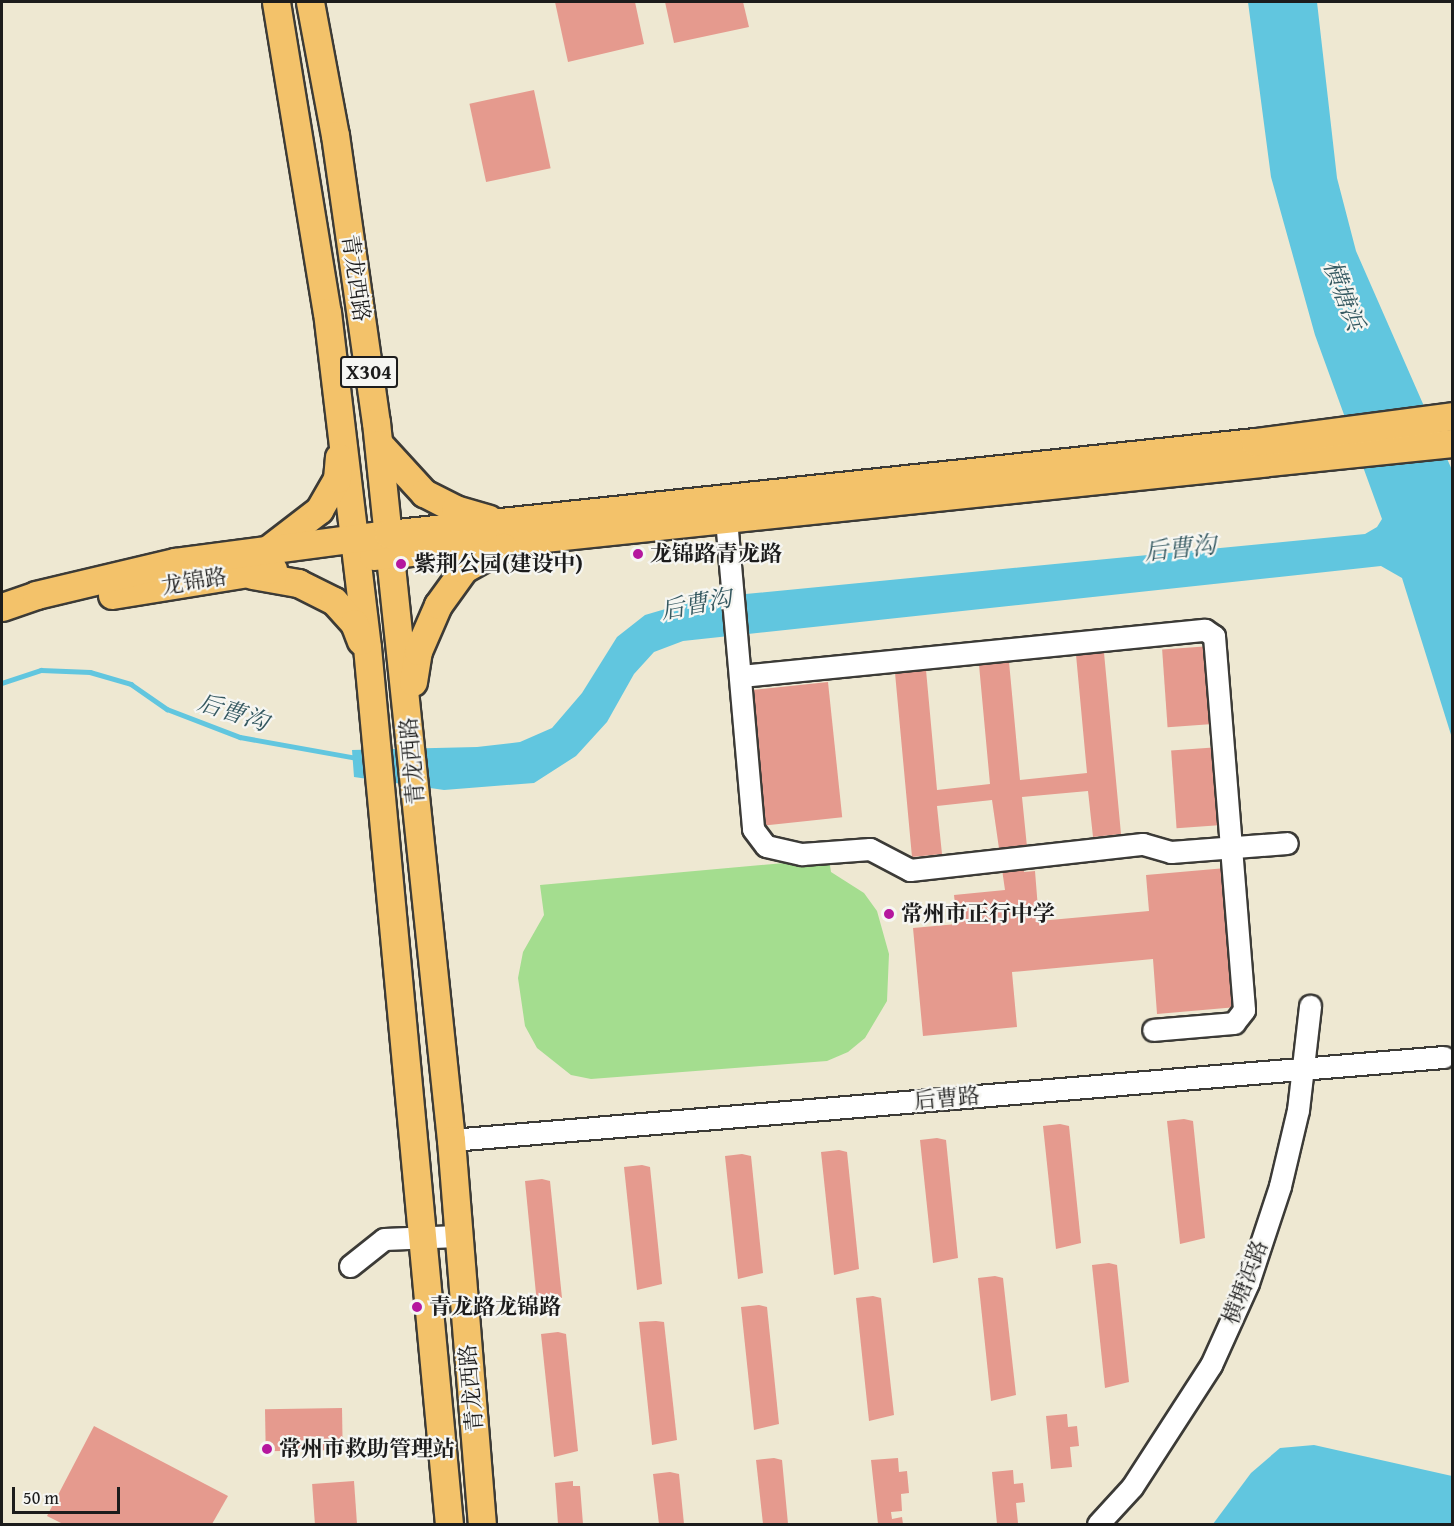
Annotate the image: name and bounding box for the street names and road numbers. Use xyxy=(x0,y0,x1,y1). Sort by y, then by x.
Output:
street label: 青龙西路 xyxy=(337,233,375,323)
road number: X304 xyxy=(339,354,399,390)
street label: 龙锦路 xyxy=(159,563,229,599)
street label: 青龙西路 xyxy=(395,716,429,806)
street label: 后曹路 xyxy=(913,1082,981,1114)
street label: 横塘浜路 xyxy=(1217,1236,1273,1328)
street label: 青龙西路 xyxy=(454,1343,488,1433)

